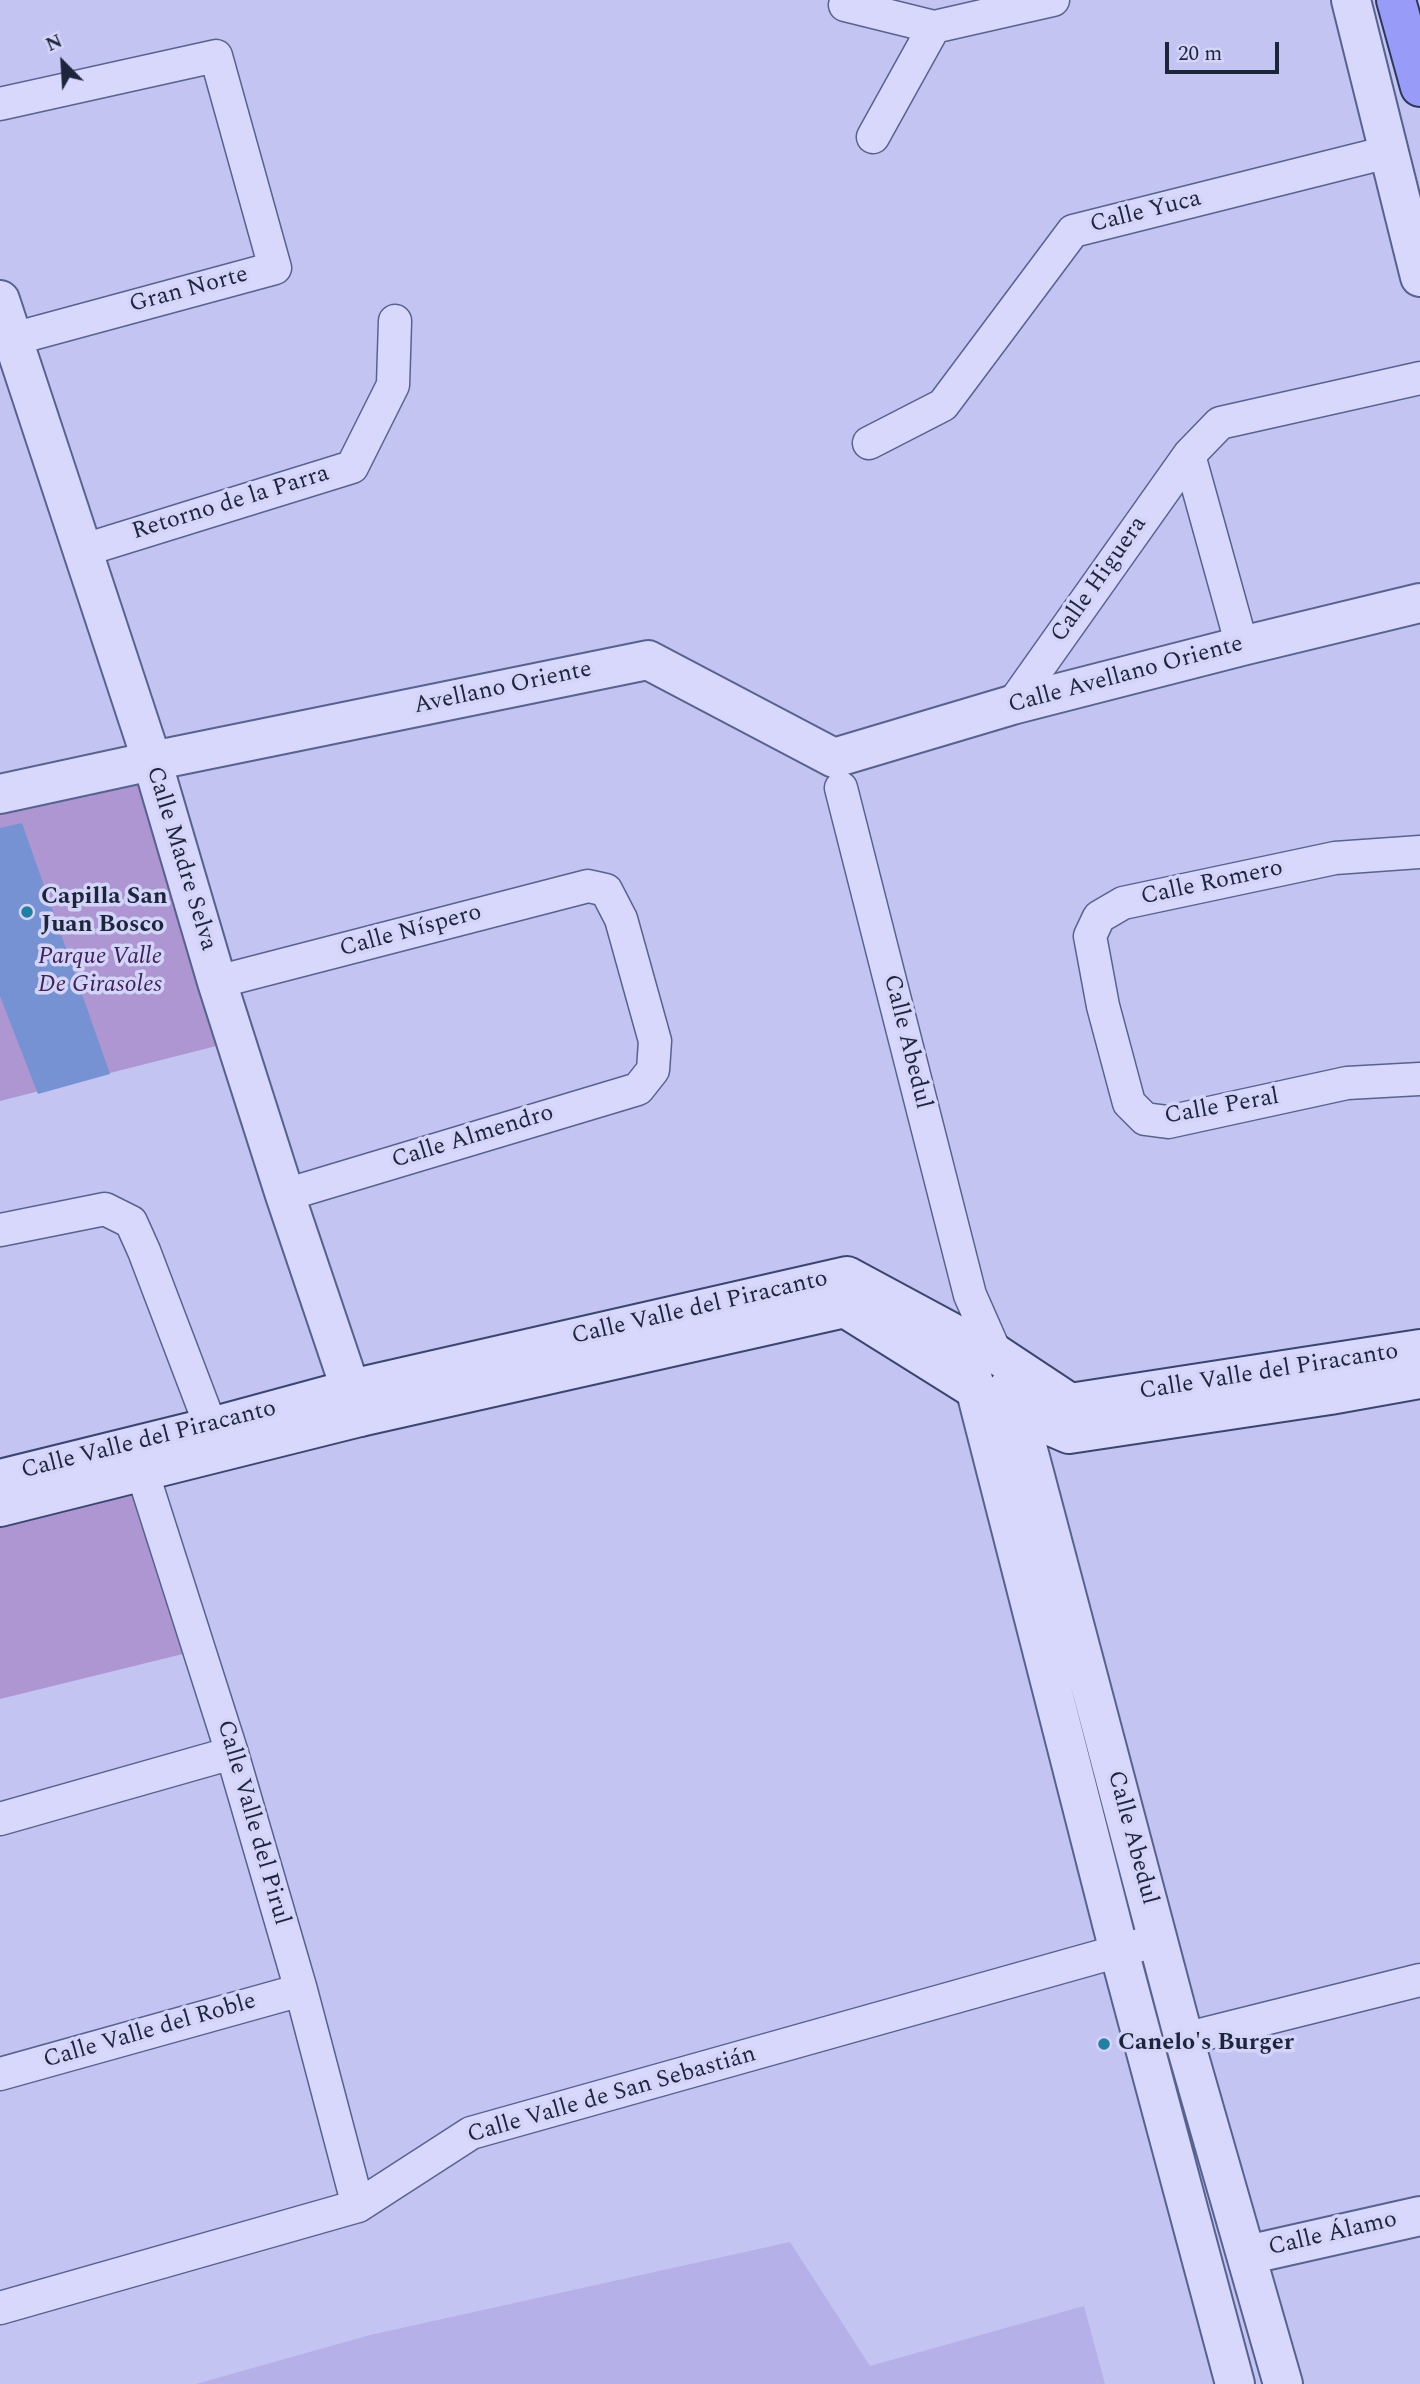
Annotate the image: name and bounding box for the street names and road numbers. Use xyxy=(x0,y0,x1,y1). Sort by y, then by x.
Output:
street label: Calle Yuca xyxy=(1087,185,1205,241)
street label: Gran Norte xyxy=(127,261,251,321)
street label: Retorno de la Parra xyxy=(129,460,333,548)
street label: Calle Higuera xyxy=(1046,511,1154,649)
street label: Calle Avellano Oriente xyxy=(1005,631,1247,721)
street label: Avellano Oriente xyxy=(411,656,595,722)
street label: Calle Madre Selva xyxy=(138,763,222,955)
street label: Calle Romero xyxy=(1138,855,1286,913)
street label: Calle Níspero xyxy=(337,899,485,965)
street label: Calle Abedul xyxy=(875,972,937,1112)
street label: Calle Peral xyxy=(1163,1084,1281,1132)
street label: Calle Almendro xyxy=(389,1100,557,1176)
street label: Calle Valle del Piracanto xyxy=(569,1266,831,1352)
street label: Calle Valle del Piracanto xyxy=(1137,1338,1401,1408)
street label: Calle Valle del Piracanto xyxy=(19,1395,279,1487)
street label: Calle Valle del Pirul xyxy=(209,1717,295,1929)
street label: Calle Abedul xyxy=(1099,1768,1163,1908)
street label: Calle Valle del Roble xyxy=(40,1988,260,2076)
street label: Calle Valle de San Sebastián xyxy=(465,2041,759,2151)
street label: Calle Álamo xyxy=(1266,2206,1400,2264)

